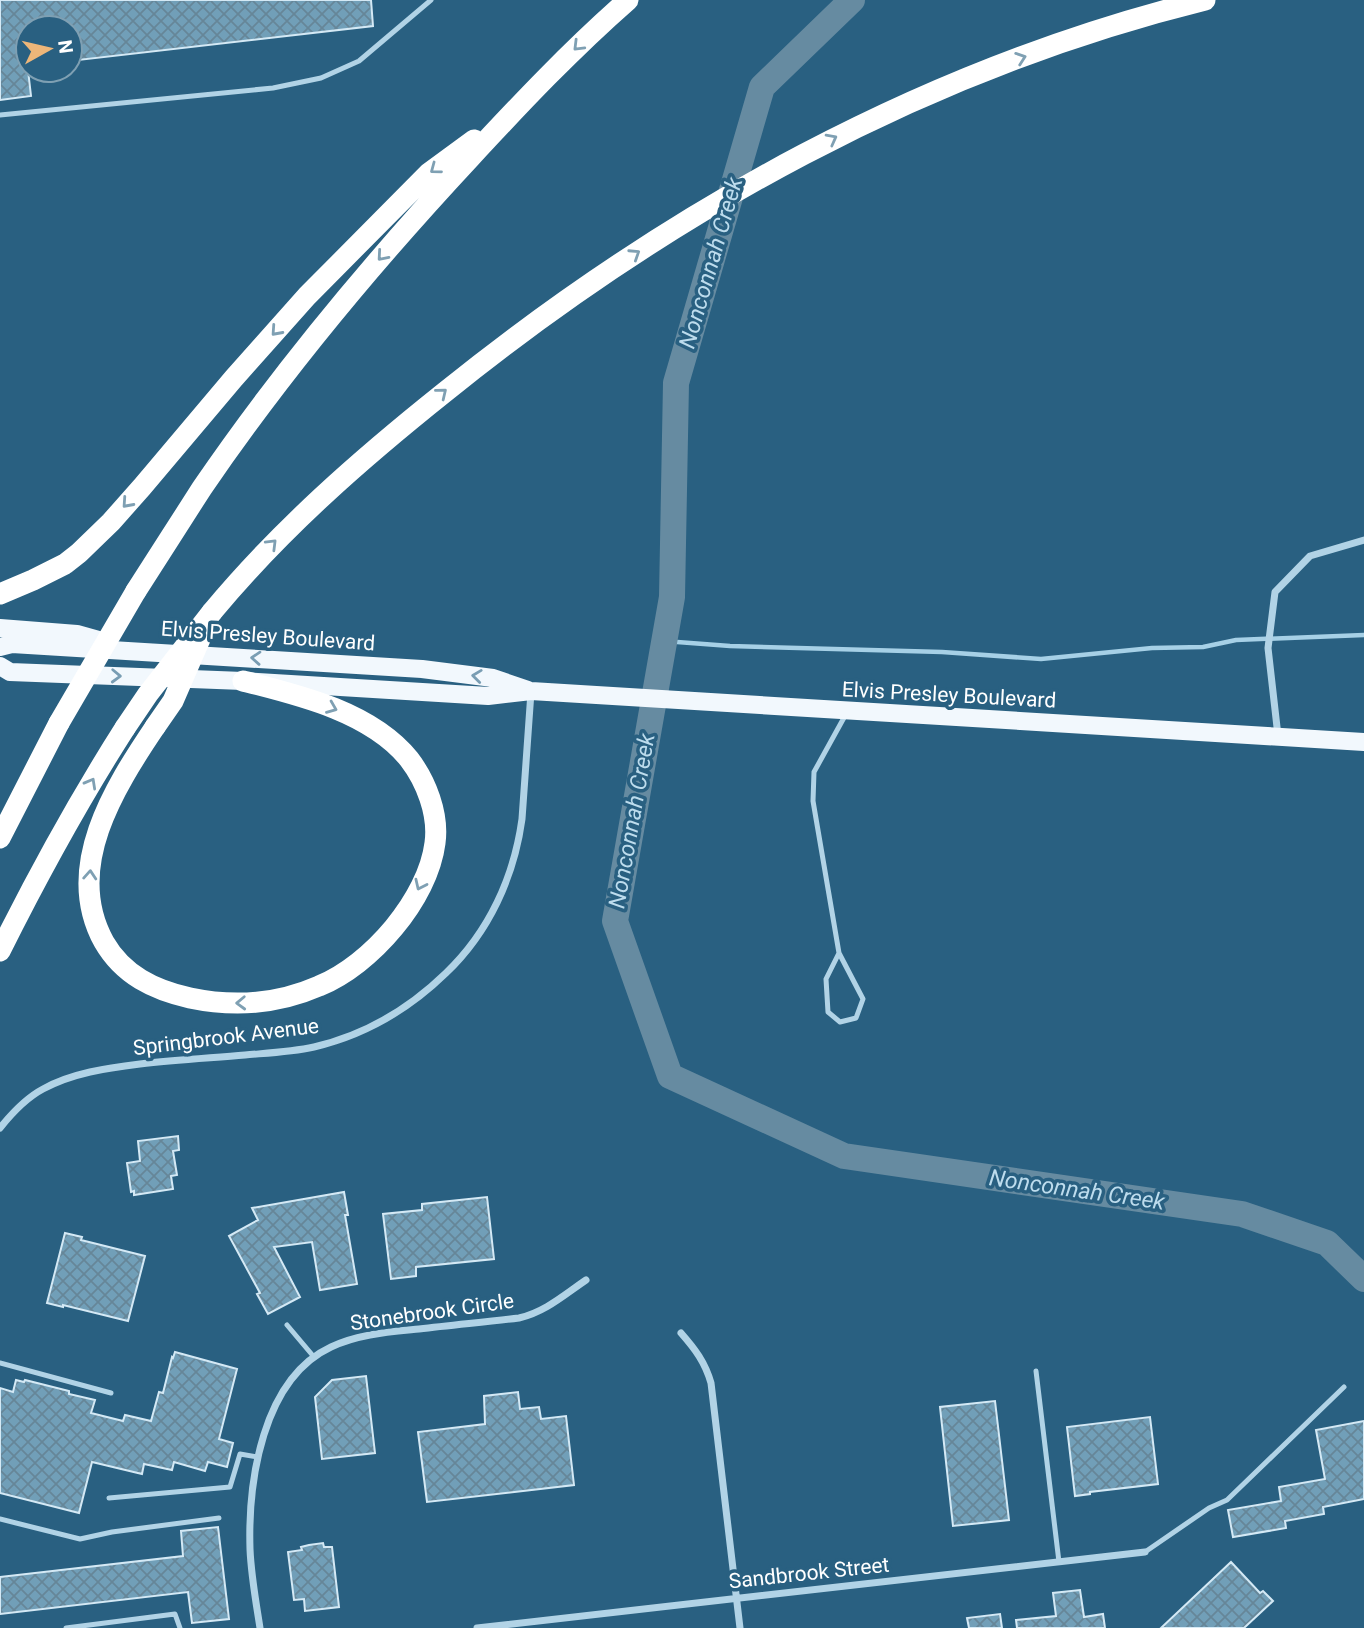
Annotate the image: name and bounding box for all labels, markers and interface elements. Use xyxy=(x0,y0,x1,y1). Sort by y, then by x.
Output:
north arrow xyxy=(14,14,84,84)
text: N xyxy=(53,38,78,55)
one-way arrow xyxy=(573,38,586,51)
one-way arrow xyxy=(1014,52,1026,66)
one-way arrow xyxy=(824,134,837,148)
one-way arrow xyxy=(430,160,442,173)
water label: Nonconnah Creek xyxy=(674,174,749,352)
one-way arrow xyxy=(378,248,390,261)
one-way arrow xyxy=(627,249,640,262)
one-way arrow xyxy=(272,323,284,336)
one-way arrow xyxy=(435,389,447,402)
one-way arrow xyxy=(123,495,135,508)
one-way arrow xyxy=(264,540,277,553)
street label: Elvis Presley Boulevard xyxy=(160,617,376,655)
one-way arrow xyxy=(250,651,261,666)
one-way arrow xyxy=(111,668,121,684)
one-way arrow xyxy=(471,668,483,683)
street label: Elvis Presley Boulevard xyxy=(841,677,1057,713)
one-way arrow xyxy=(325,700,337,714)
water label: Nonconnah Creek xyxy=(603,731,661,910)
one-way arrow xyxy=(83,778,96,791)
one-way arrow xyxy=(82,869,97,880)
one-way arrow xyxy=(415,878,429,890)
one-way arrow xyxy=(235,995,245,1011)
street label: Springbrook Avenue xyxy=(132,1014,320,1060)
water label: Nonconnah Creek xyxy=(988,1164,1167,1216)
street label: Stonebrook Circle xyxy=(348,1289,516,1335)
street label: Sandbrook Street xyxy=(728,1553,891,1593)

